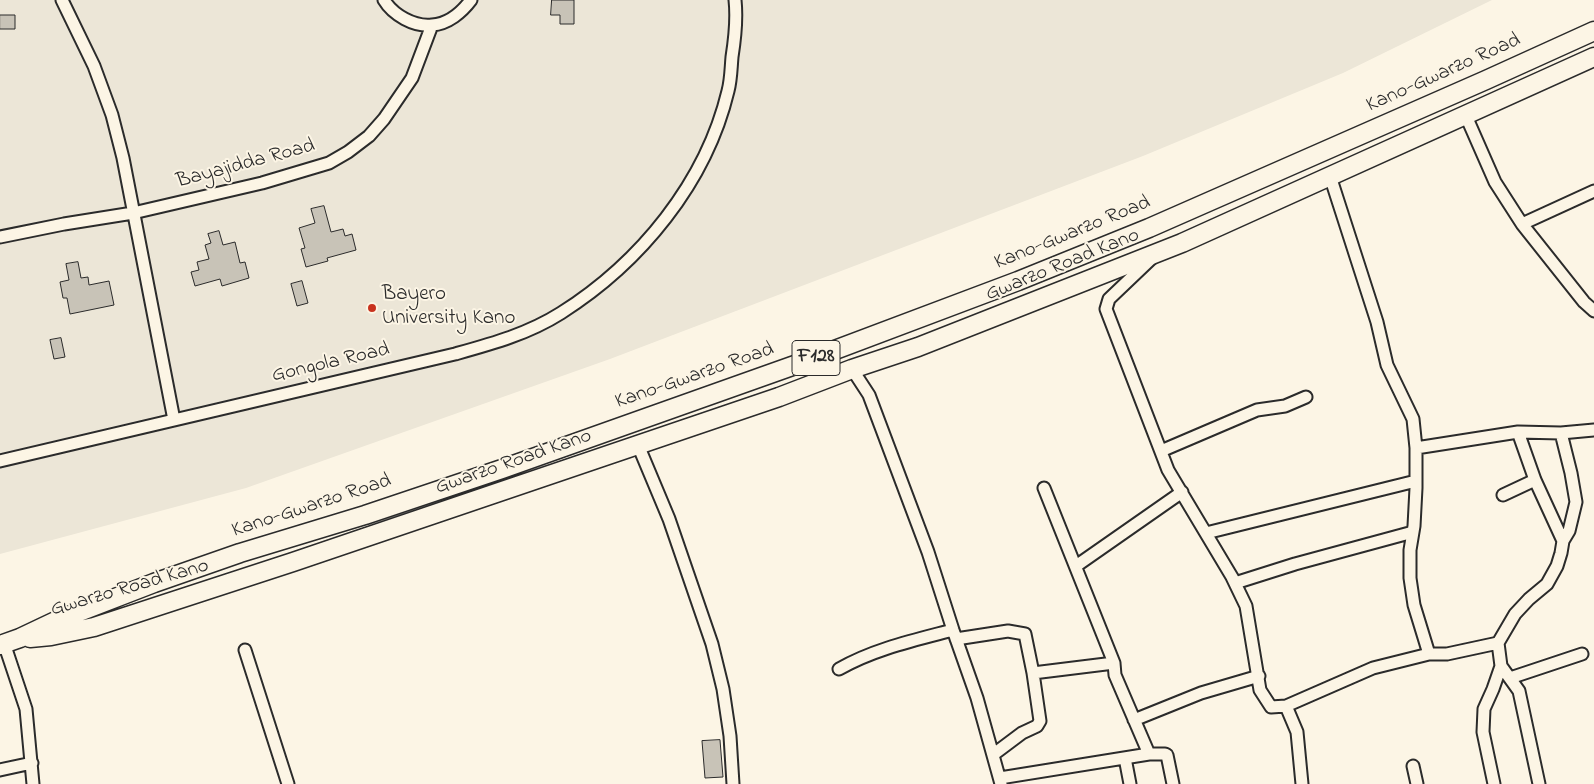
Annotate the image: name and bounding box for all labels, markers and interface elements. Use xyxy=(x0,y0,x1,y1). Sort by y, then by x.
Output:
street label: Kano-Gwarzo Road xyxy=(1363,29,1525,119)
street label: Bayajidda Road xyxy=(174,134,318,196)
street label: Kano-Gwarzo Road xyxy=(991,191,1155,277)
street label: Gwarzo Road Kano xyxy=(982,224,1144,308)
place label: Bayero University Kano xyxy=(382,283,515,333)
marker: Bayero University Kano xyxy=(366,302,378,314)
street label: Gongola Road xyxy=(270,338,392,390)
street label: Kano-Gwarzo Road xyxy=(612,338,778,416)
road number: F128 xyxy=(792,340,840,376)
street label: Gwarzo Road Kano xyxy=(433,424,595,502)
street label: Kano-Gwarzo Road xyxy=(229,469,395,545)
street label: Gwarzo Road Kano xyxy=(48,554,212,624)

